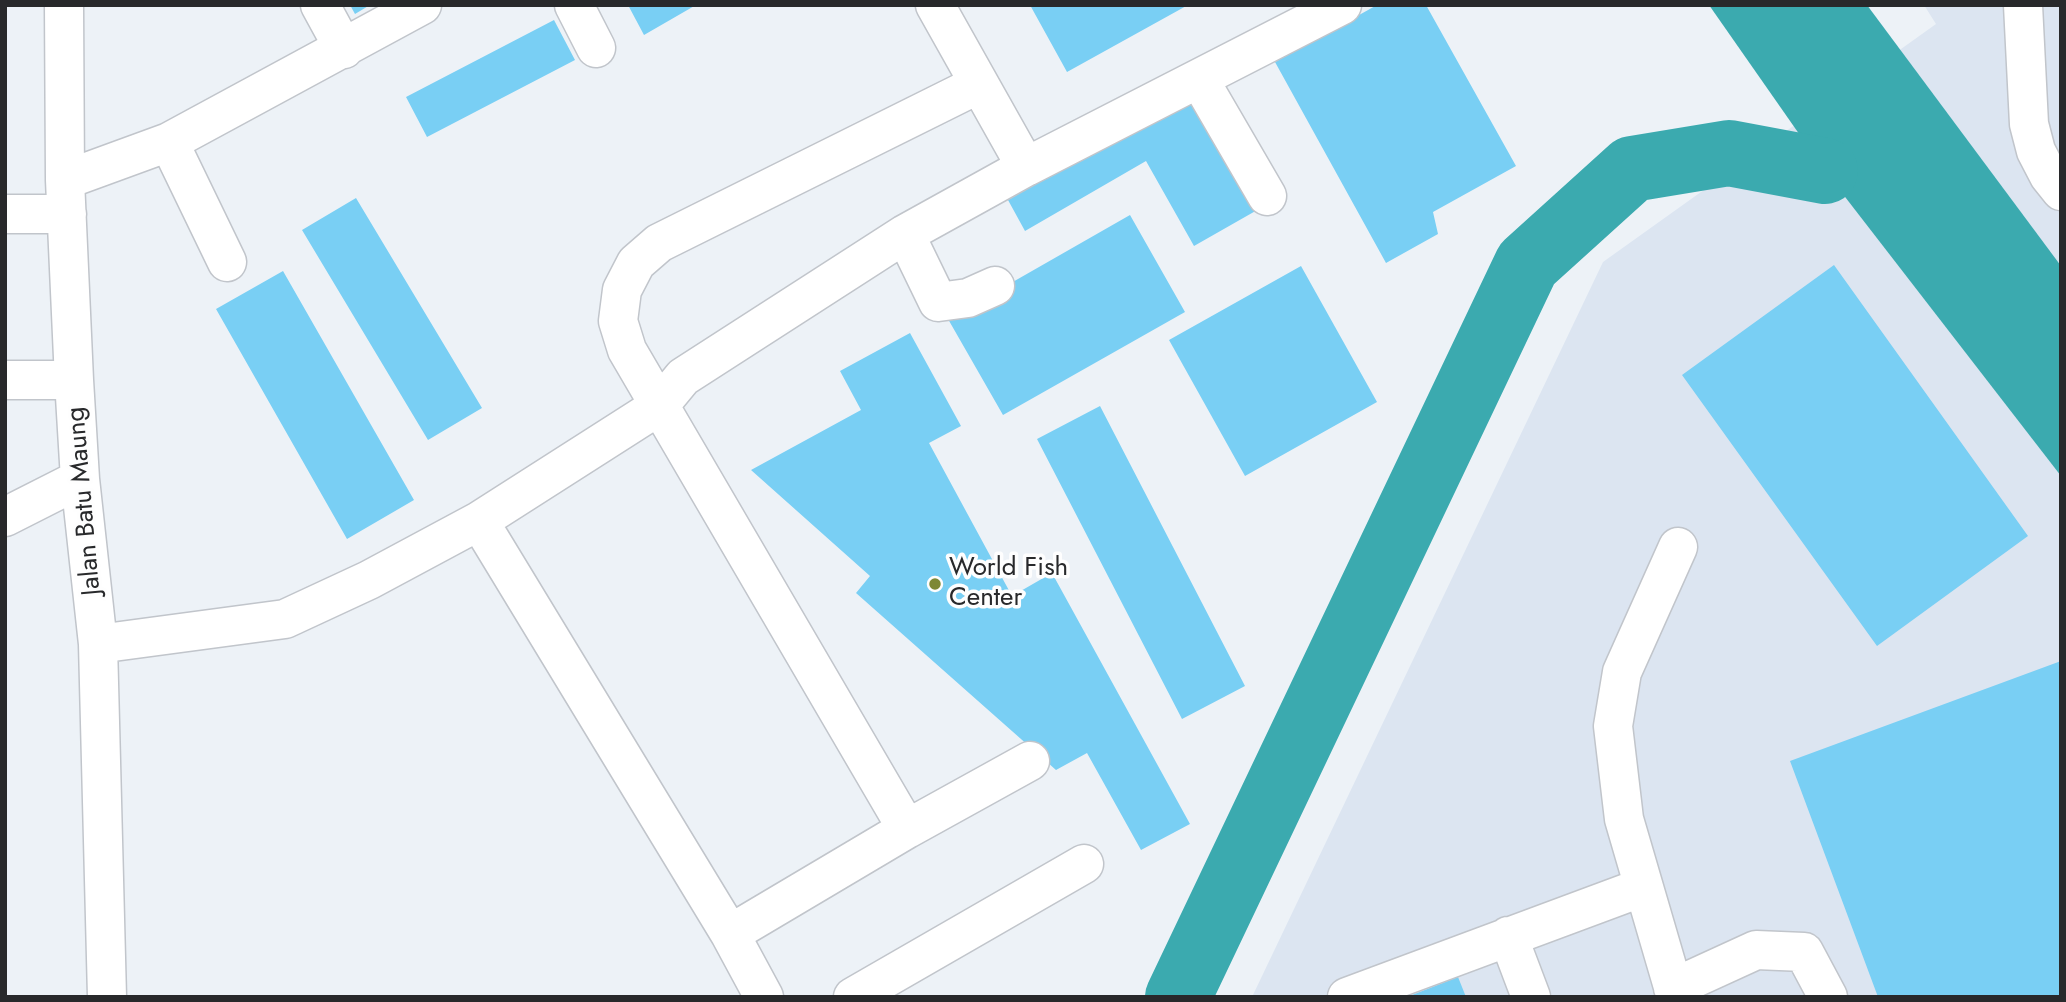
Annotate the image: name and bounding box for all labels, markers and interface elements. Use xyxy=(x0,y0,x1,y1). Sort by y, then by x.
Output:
street label: Jalan Batu Maung xyxy=(61,405,109,597)
place label: World Fish Center xyxy=(949,553,1068,614)
marker: World Fish Center xyxy=(927,576,943,592)

